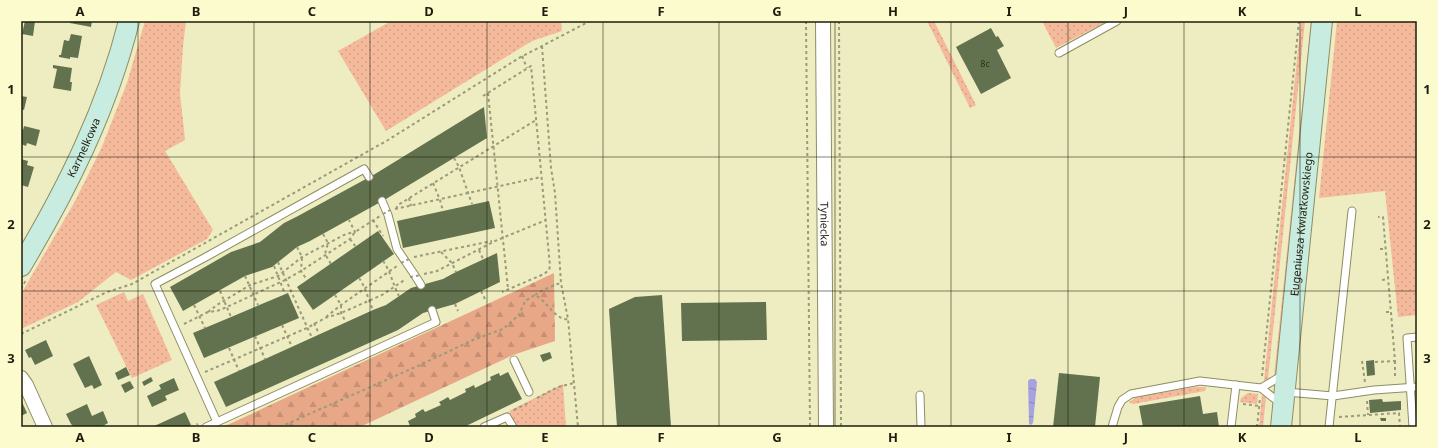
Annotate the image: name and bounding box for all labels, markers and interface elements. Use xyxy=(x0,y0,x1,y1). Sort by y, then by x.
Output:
text: A xyxy=(76,2,85,20)
text: B xyxy=(192,2,200,20)
text: C xyxy=(308,2,316,20)
text: D xyxy=(424,2,434,20)
text: E xyxy=(541,2,549,20)
text: F xyxy=(657,2,665,20)
text: G xyxy=(772,2,782,20)
text: H xyxy=(888,2,898,20)
text: I xyxy=(1006,2,1012,20)
text: J xyxy=(1123,2,1128,20)
text: K xyxy=(1238,2,1247,20)
text: L xyxy=(1354,2,1362,20)
house number: 8c xyxy=(980,57,990,70)
text: 1 xyxy=(7,80,15,98)
text: 1 xyxy=(1423,80,1431,98)
street label: Karmelkowa xyxy=(63,115,103,180)
street label: Eugeniusza Kwiatkowskiego xyxy=(1286,151,1316,297)
street label: Tyniecka xyxy=(817,202,833,246)
text: 2 xyxy=(7,215,15,233)
text: 2 xyxy=(1423,215,1431,233)
text: 3 xyxy=(7,349,15,367)
text: 3 xyxy=(1423,349,1431,367)
text: A xyxy=(76,428,85,446)
text: B xyxy=(192,428,200,446)
text: C xyxy=(308,428,316,446)
text: D xyxy=(424,428,434,446)
text: E xyxy=(541,428,549,446)
text: F xyxy=(657,428,665,446)
text: G xyxy=(772,428,782,446)
text: H xyxy=(888,428,898,446)
text: I xyxy=(1006,428,1012,446)
text: J xyxy=(1123,428,1128,446)
text: K xyxy=(1238,428,1247,446)
text: L xyxy=(1354,428,1362,446)

